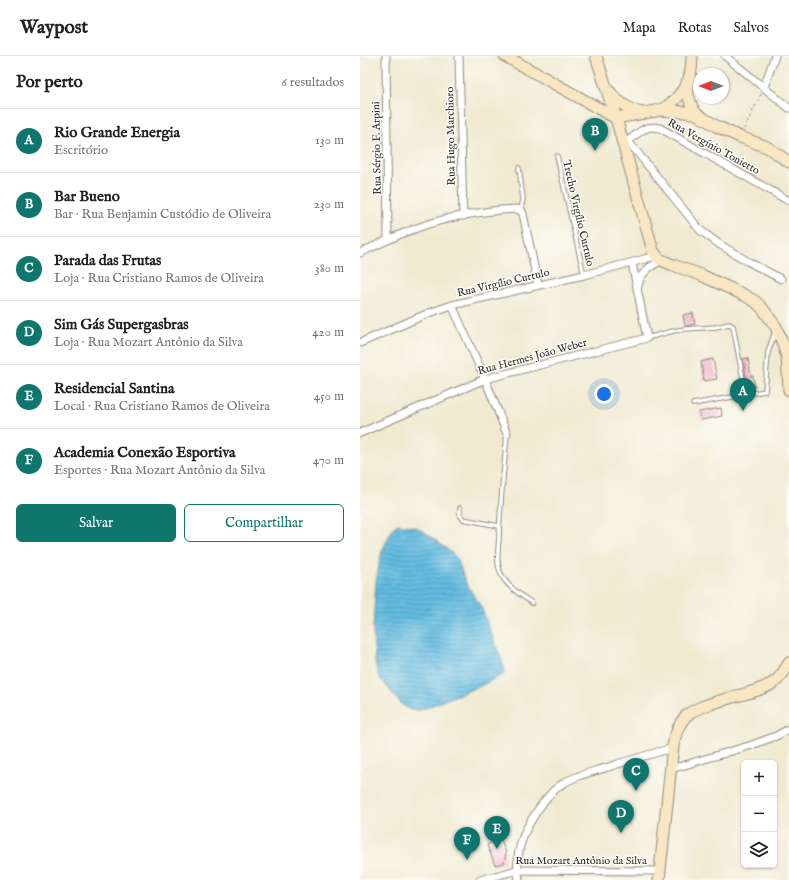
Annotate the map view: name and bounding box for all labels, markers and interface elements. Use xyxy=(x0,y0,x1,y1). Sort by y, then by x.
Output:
text: Waypost xyxy=(20,16,88,40)
text: Mapa xyxy=(623,19,656,37)
text: Rotas xyxy=(678,19,712,37)
text: Salvos xyxy=(734,19,769,37)
north arrow xyxy=(693,68,729,104)
text: Por perto xyxy=(16,72,83,93)
text: 6 resultados xyxy=(281,74,344,91)
street label: Rua Hugo Marchioro xyxy=(443,86,459,186)
street label: Rua Sérgio F. Arpini xyxy=(369,101,385,195)
street label: Rua Vergínio Tonietto xyxy=(665,116,762,178)
pin: B xyxy=(582,118,608,151)
text: Rio Grande Energia xyxy=(54,123,180,142)
text: A xyxy=(25,132,33,149)
text: 130 m xyxy=(315,132,344,149)
text: Escritório xyxy=(54,142,108,159)
street label: Trecho Virgílio Curtulo xyxy=(559,159,597,268)
text: Bar Bueno xyxy=(54,187,120,206)
text: B xyxy=(25,196,33,213)
text: 230 m xyxy=(314,196,344,213)
text: Bar · Rua Benjamin Custódio de Oliveira xyxy=(54,206,271,223)
text: Parada das Frutas xyxy=(54,251,161,270)
text: C xyxy=(24,260,34,277)
text: 380 m xyxy=(315,260,344,277)
street label: Rua Virgílio Curtulo xyxy=(456,266,551,300)
text: Loja · Rua Cristiano Ramos de Oliveira xyxy=(54,270,264,287)
text: Sim Gás Supergasbras xyxy=(54,315,189,334)
text: D xyxy=(24,324,34,341)
text: 420 m xyxy=(312,324,344,341)
text: Loja · Rua Mozart Antônio da Silva xyxy=(54,334,243,351)
street label: Rua Hermes João Weber xyxy=(476,336,588,378)
pin: A xyxy=(730,378,756,411)
text: Residencial Santina xyxy=(54,379,174,398)
your location xyxy=(594,384,614,404)
text: E xyxy=(24,388,34,405)
text: 450 m xyxy=(314,388,344,405)
text: Local · Rua Cristiano Ramos de Oliveira xyxy=(54,398,270,415)
text: Academia Conexão Esportiva xyxy=(54,443,236,462)
text: F xyxy=(25,452,33,469)
text: 470 m xyxy=(313,452,344,469)
text: Esportes · Rua Mozart Antônio da Silva xyxy=(54,462,265,479)
button: Salvar xyxy=(16,504,176,542)
button: Compartilhar xyxy=(184,504,344,542)
pin: C xyxy=(623,758,649,791)
map controls xyxy=(741,760,777,868)
button: + xyxy=(741,760,777,796)
button: − xyxy=(741,796,777,832)
pin: D xyxy=(608,800,634,833)
pin: E xyxy=(484,816,510,849)
pin: F xyxy=(454,827,480,860)
button: layers xyxy=(741,832,777,868)
street label: Rua Mozart Antônio da Silva xyxy=(515,854,647,868)

